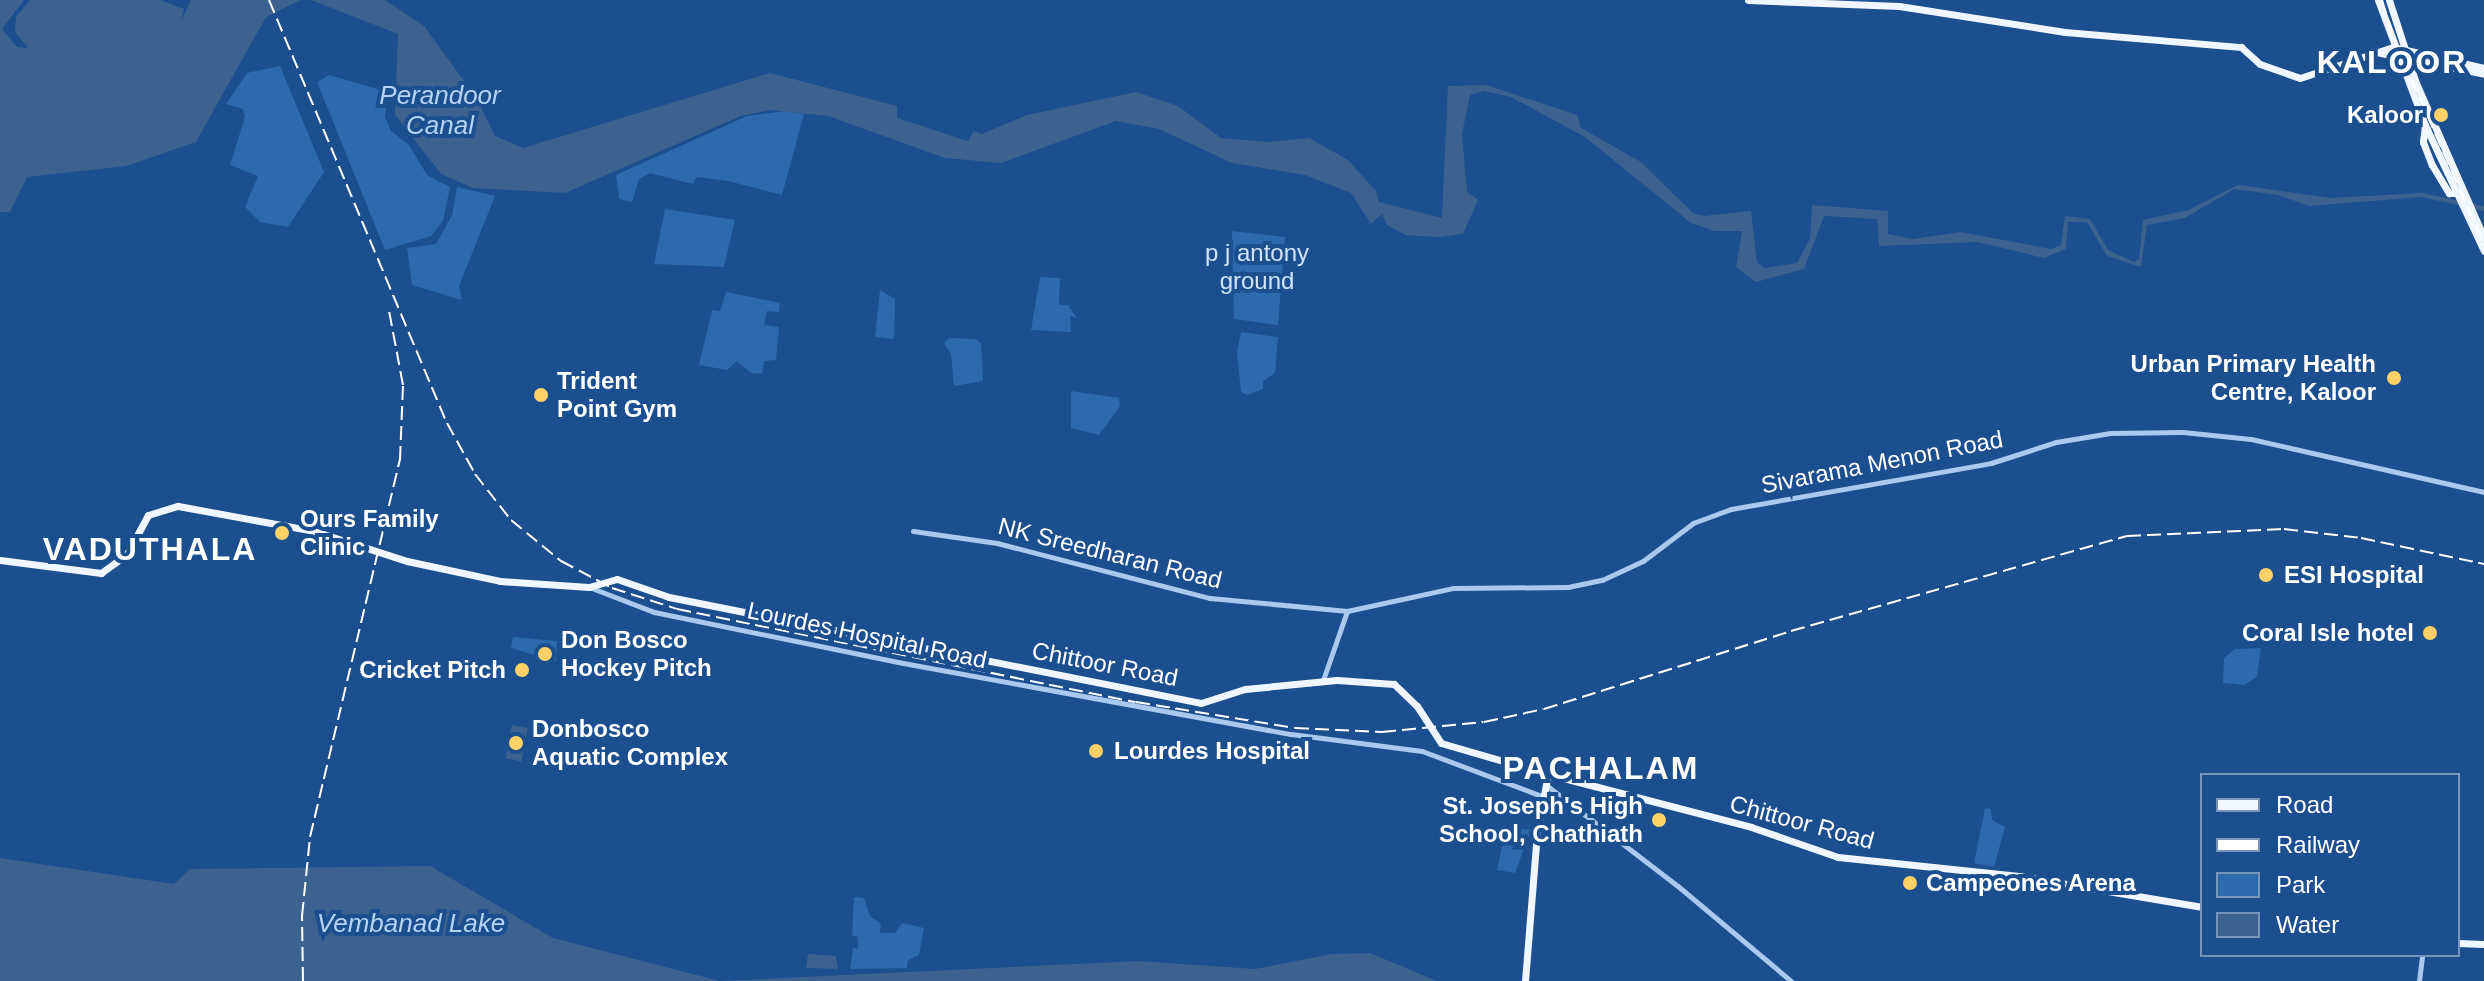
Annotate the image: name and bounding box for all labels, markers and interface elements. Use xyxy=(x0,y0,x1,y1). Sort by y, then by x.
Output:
district label: KALOOR xyxy=(2317,43,2467,81)
water label: Perandoor Canal xyxy=(379,80,501,142)
place label: Kaloor xyxy=(2347,101,2423,129)
marker: Kaloor xyxy=(2430,104,2452,126)
park label: p j antony ground xyxy=(1205,239,1309,295)
place label: Urban Primary Health Centre, Kaloor xyxy=(2131,350,2376,406)
place label: Trident Point Gym xyxy=(557,367,677,423)
marker: Urban Primary Health Centre, Kaloor xyxy=(2383,367,2405,389)
marker: Trident Point Gym xyxy=(532,386,550,404)
street label: Sivarama Menon Road xyxy=(1759,424,2005,500)
place label: Ours Family Clinic xyxy=(300,505,439,561)
street label: NK Sreedharan Road xyxy=(995,511,1225,595)
marker: Ours Family Clinic xyxy=(271,522,293,544)
district label: VADUTHALA xyxy=(43,530,257,568)
place label: ESI Hospital xyxy=(2284,561,2424,589)
marker: ESI Hospital xyxy=(2255,564,2277,586)
street label: Lourdes Hospital Road xyxy=(745,596,989,674)
place label: Coral Isle hotel xyxy=(2242,619,2414,647)
marker: Coral Isle hotel xyxy=(2421,624,2439,642)
place label: Don Bosco Hockey Pitch xyxy=(561,626,712,682)
street label: Chittoor Road xyxy=(1030,636,1180,692)
marker: Don Bosco Hockey Pitch xyxy=(536,645,554,663)
place label: Cricket Pitch xyxy=(359,656,506,684)
marker: Cricket Pitch xyxy=(513,661,531,679)
place label: Donbosco Aquatic Complex xyxy=(532,715,728,771)
marker: Donbosco Aquatic Complex xyxy=(507,734,525,752)
place label: Lourdes Hospital xyxy=(1114,737,1310,765)
marker: Lourdes Hospital xyxy=(1085,740,1107,762)
district label: PACHALAM xyxy=(1503,749,1699,787)
legend xyxy=(2200,773,2460,957)
street label: Chittoor Road xyxy=(1727,789,1877,855)
text: Road xyxy=(2276,791,2333,818)
place label: St. Joseph's High School, Chathiath xyxy=(1439,792,1643,848)
marker: St. Joseph's High School, Chathiath xyxy=(1650,811,1668,829)
text: Railway xyxy=(2276,831,2360,858)
place label: Campeones Arena xyxy=(1926,869,2137,897)
text: Park xyxy=(2276,871,2325,898)
marker: Campeones Arena xyxy=(1901,874,1919,892)
water label: Vembanad Lake xyxy=(317,908,505,940)
text: Water xyxy=(2276,911,2339,938)

